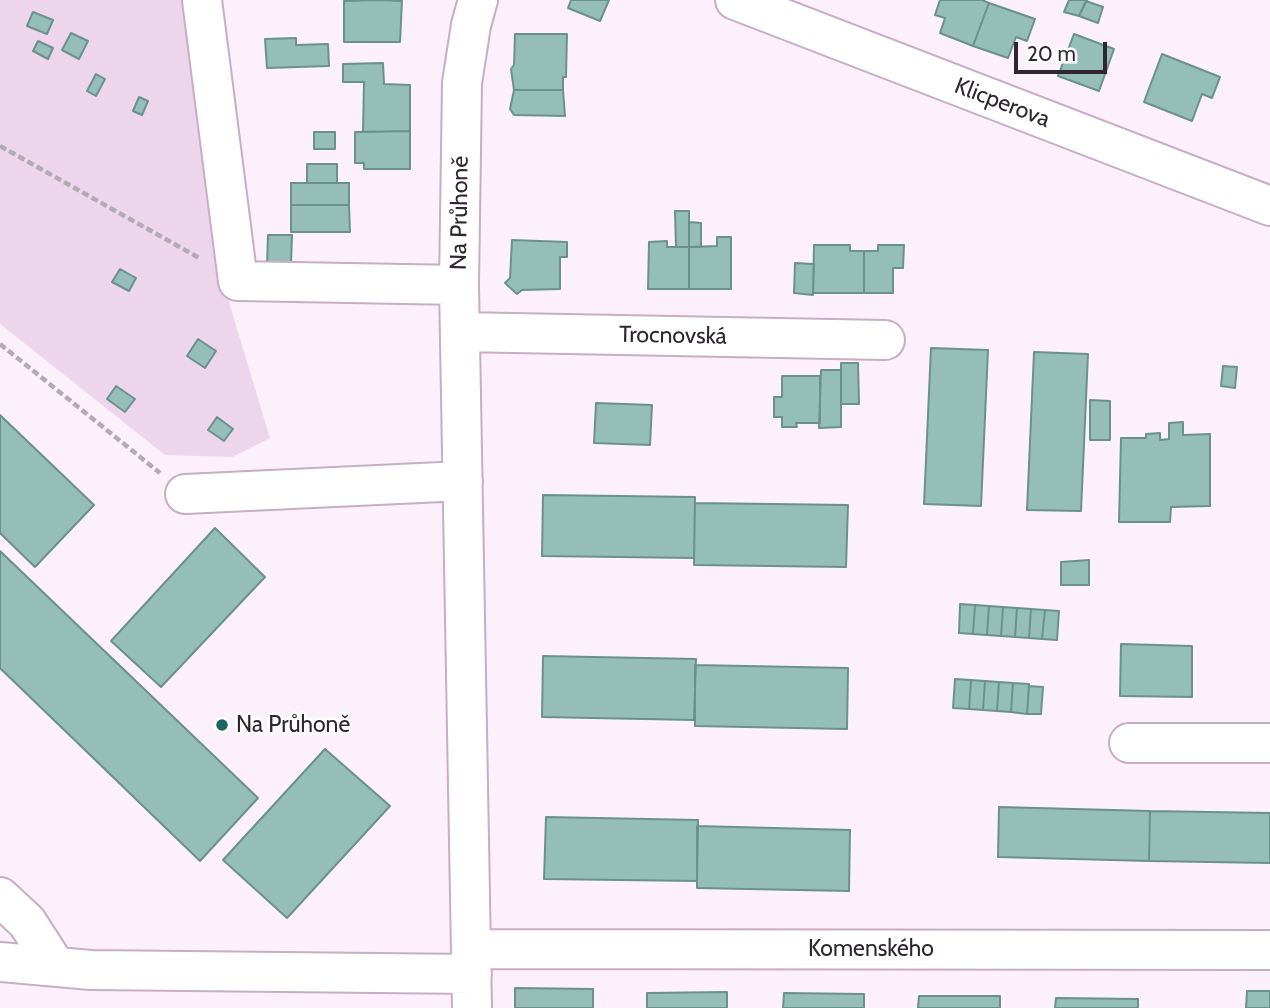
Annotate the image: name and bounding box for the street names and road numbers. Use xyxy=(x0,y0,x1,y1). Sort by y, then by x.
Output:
street label: Klicperova xyxy=(950,72,1054,134)
street label: Na Průhoně xyxy=(445,156,475,270)
street label: Trocnovská xyxy=(619,321,727,351)
street label: Komenského xyxy=(808,935,934,963)

